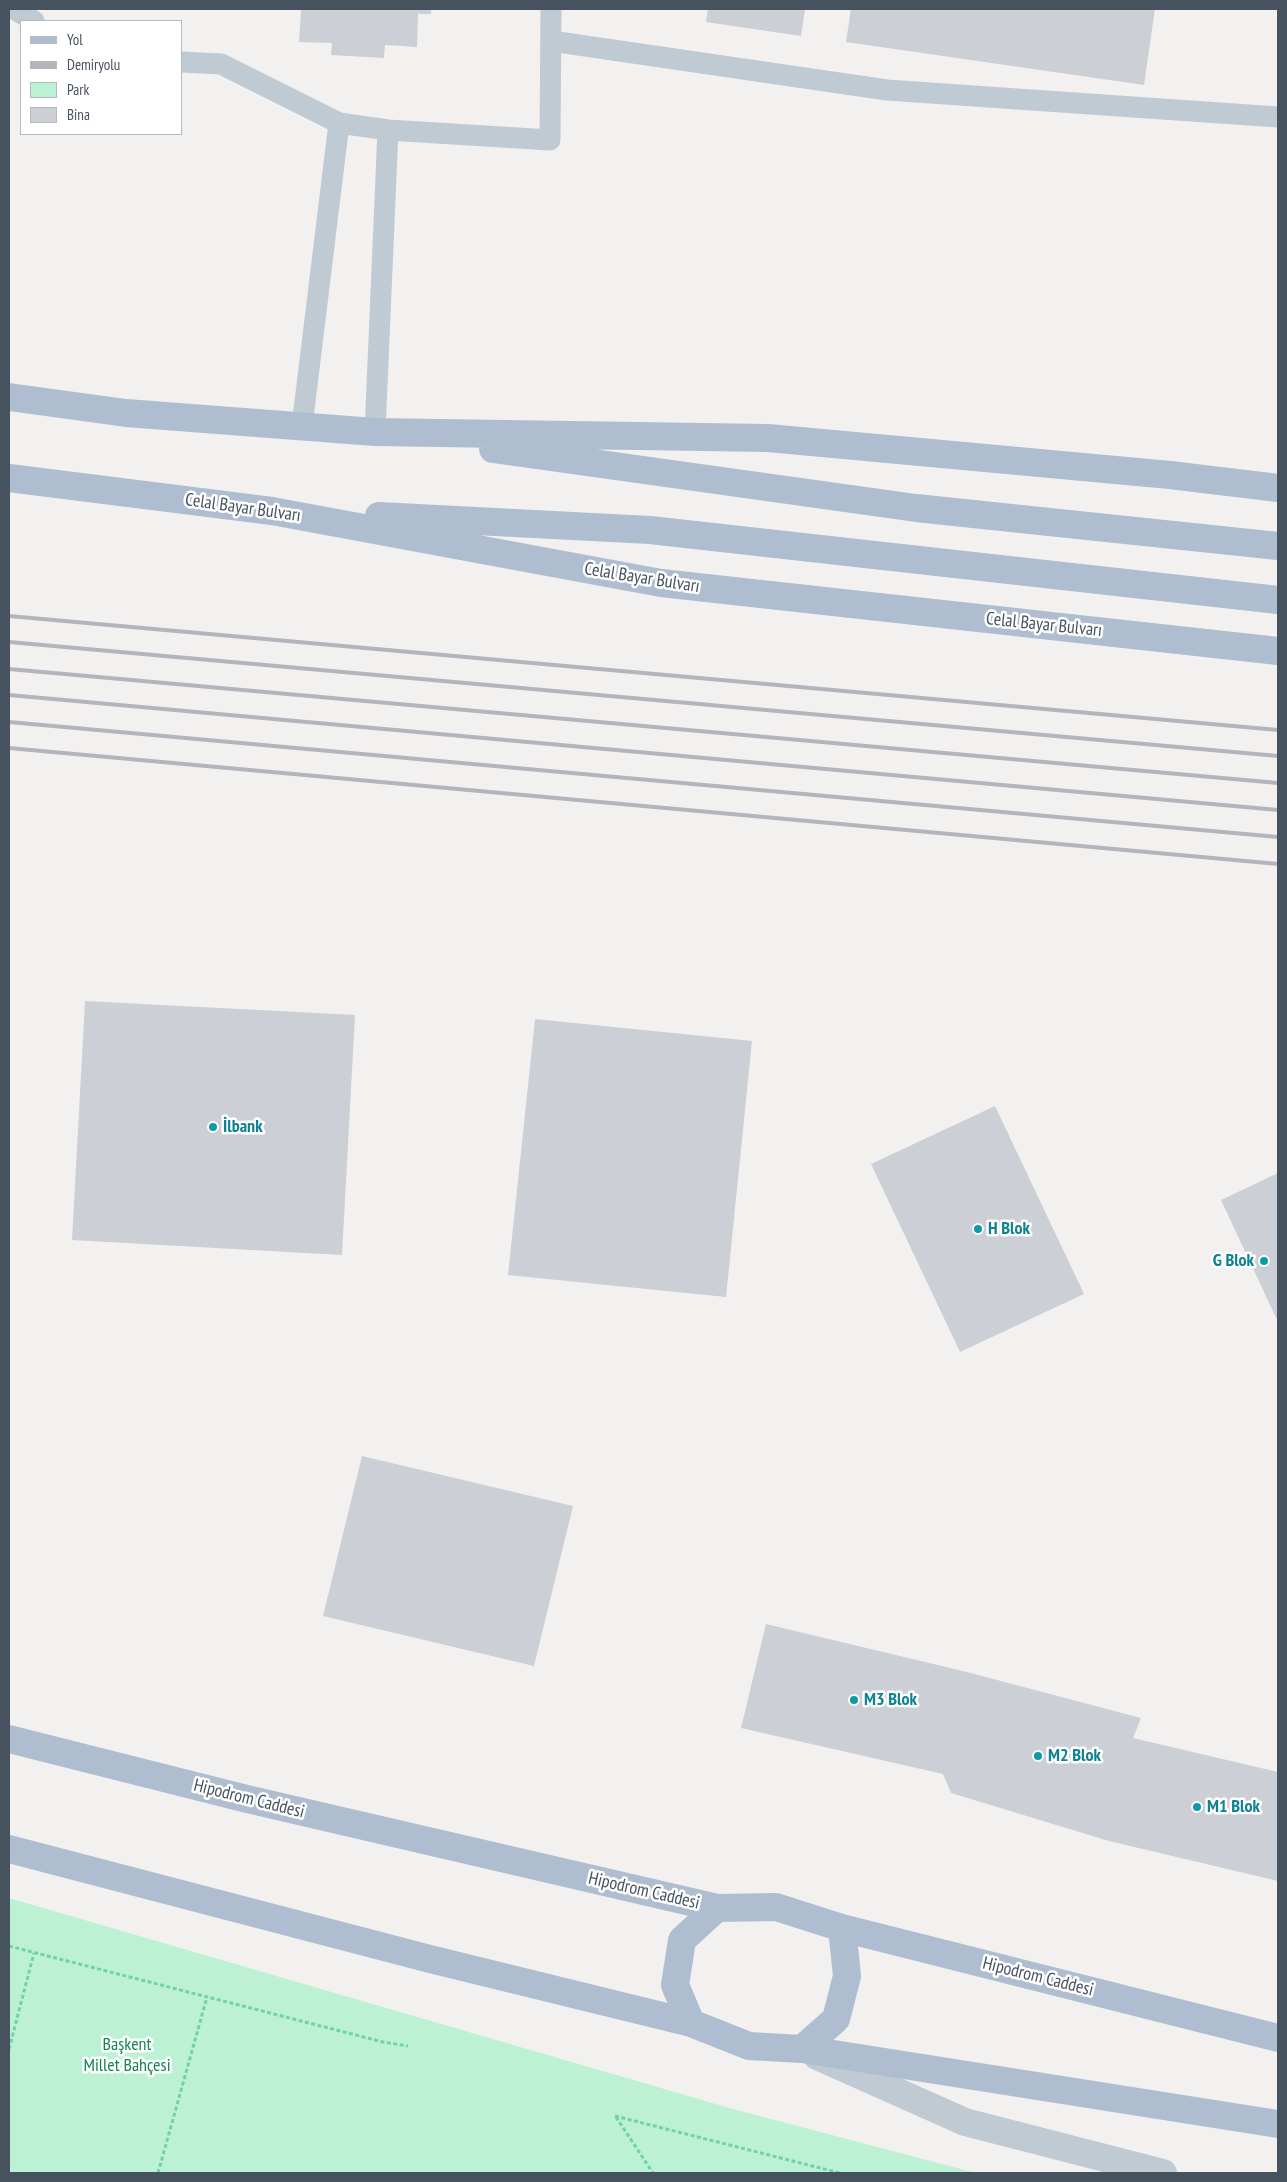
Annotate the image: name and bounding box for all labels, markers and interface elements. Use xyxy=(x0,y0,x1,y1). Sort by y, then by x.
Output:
legend xyxy=(20,20,182,135)
text: Yol xyxy=(67,30,83,49)
text: Demiryolu xyxy=(67,55,120,74)
text: Park xyxy=(67,80,89,99)
text: Bina xyxy=(67,105,90,124)
street label: Celal Bayar Bulvarı xyxy=(184,489,302,527)
street label: Celal Bayar Bulvarı xyxy=(583,558,701,598)
street label: Celal Bayar Bulvarı xyxy=(985,608,1103,642)
place label: İlbank xyxy=(223,1116,263,1138)
marker: İlbank xyxy=(207,1121,219,1133)
place label: H Blok xyxy=(988,1218,1030,1240)
marker: H Blok xyxy=(972,1223,984,1235)
place label: G Blok xyxy=(1213,1250,1254,1272)
marker: G Blok xyxy=(1258,1255,1270,1267)
place label: M3 Blok xyxy=(864,1689,917,1711)
marker: M3 Blok xyxy=(848,1694,860,1706)
place label: M2 Blok xyxy=(1048,1745,1101,1767)
marker: M2 Blok xyxy=(1032,1750,1044,1762)
street label: Hipodrom Caddesi xyxy=(191,1775,307,1823)
place label: M1 Blok xyxy=(1207,1796,1260,1818)
marker: M1 Blok xyxy=(1191,1801,1203,1813)
street label: Hipodrom Caddesi xyxy=(586,1868,702,1914)
street label: Hipodrom Caddesi xyxy=(980,1953,1096,2001)
park label: Başkent Millet Bahçesi xyxy=(83,2034,171,2076)

